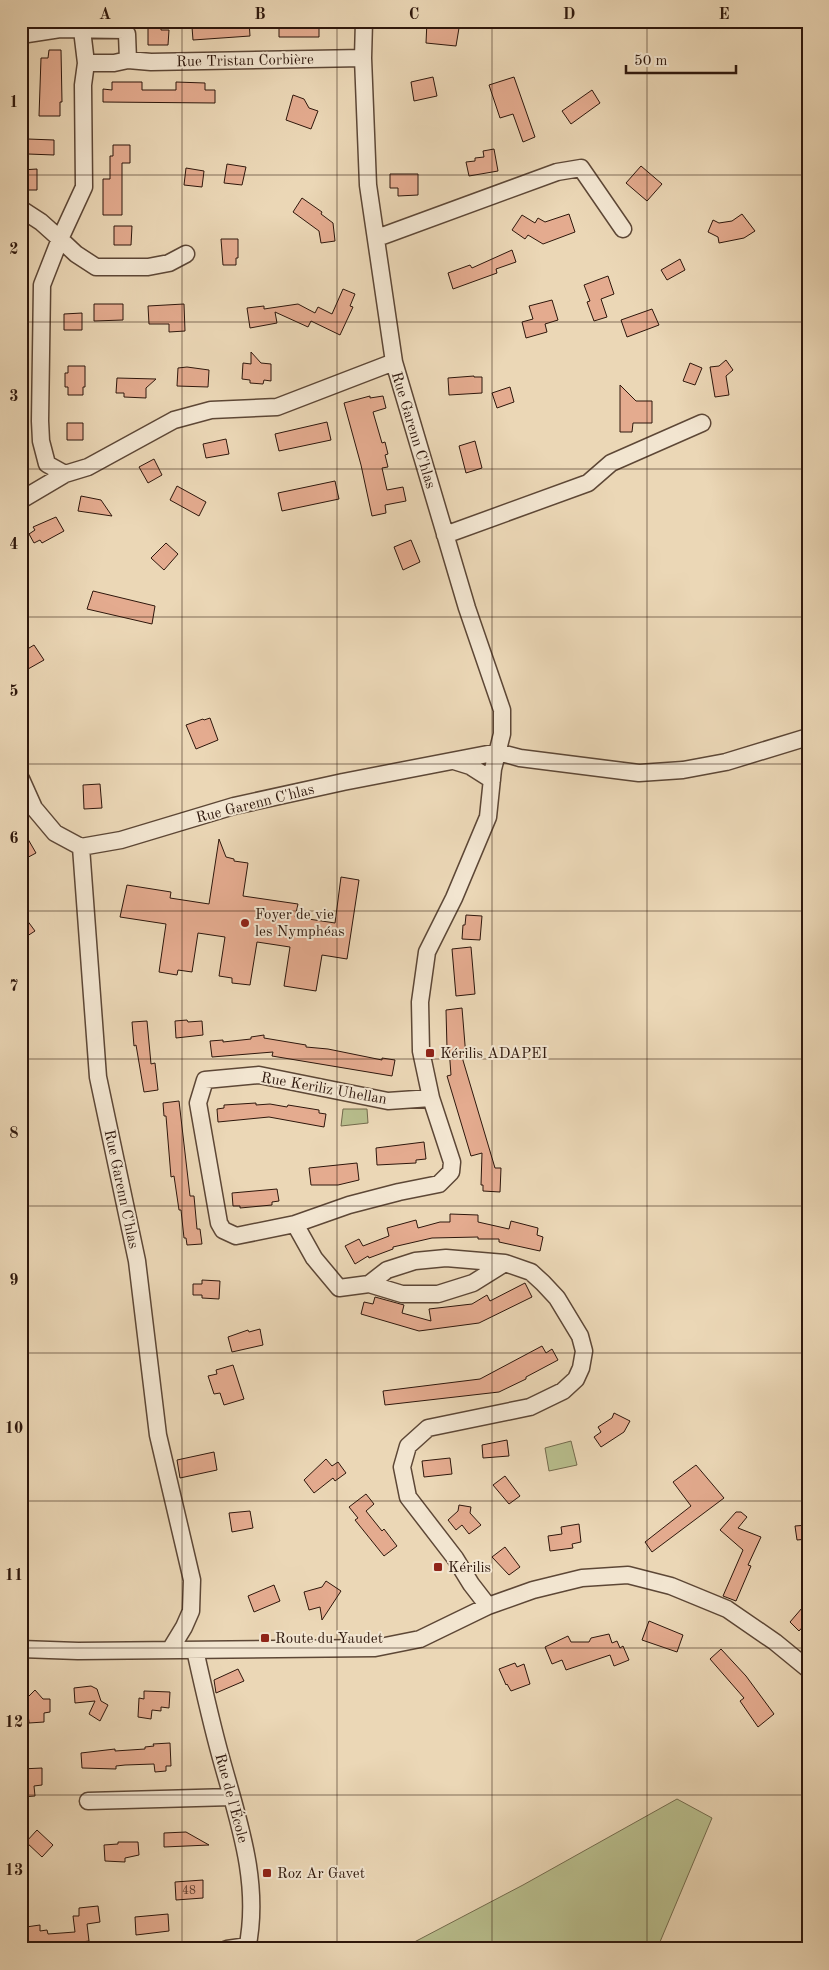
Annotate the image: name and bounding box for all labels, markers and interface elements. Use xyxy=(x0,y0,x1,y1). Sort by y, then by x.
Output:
text: A xyxy=(99,7,111,23)
text: B xyxy=(254,7,266,23)
text: C xyxy=(409,7,419,23)
text: D xyxy=(563,7,575,23)
text: E xyxy=(718,7,730,23)
scale bar xyxy=(626,42,736,74)
street label: Rue Tristan Corbière xyxy=(176,53,314,70)
text: 50 m xyxy=(634,54,668,69)
text: 1 xyxy=(9,95,19,111)
text: 2 xyxy=(9,242,19,258)
street label: Rue Garenn C'hlas xyxy=(388,370,437,491)
text: 3 xyxy=(9,389,19,405)
text: 4 xyxy=(9,537,19,553)
text: 5 xyxy=(9,684,19,700)
street label: Rue Garenn C'hlas xyxy=(195,783,316,826)
text: 6 xyxy=(9,831,19,847)
place label: Foyer de vie les Nymphéas xyxy=(255,908,345,940)
marker: Foyer de vie les Nymphéas xyxy=(239,917,251,929)
text: 7 xyxy=(9,979,19,995)
marker: Kérilis ADAPEI xyxy=(424,1047,436,1059)
place label: Kérilis ADAPEI xyxy=(440,1047,547,1062)
street label: Rue Keriliz Uhellan xyxy=(260,1071,388,1108)
text: 8 xyxy=(9,1126,19,1142)
street label: Rue Garenn C'hlas xyxy=(101,1128,140,1250)
text: 9 xyxy=(9,1273,19,1289)
text: 10 xyxy=(5,1421,23,1437)
marker: Kérilis xyxy=(432,1561,444,1573)
place label: Kérilis xyxy=(448,1561,491,1576)
text: 11 xyxy=(5,1568,23,1584)
marker: Route du Yaudet xyxy=(259,1632,271,1644)
place label: Route du Yaudet xyxy=(275,1632,383,1647)
text: 12 xyxy=(5,1715,23,1731)
street label: Rue de l'École xyxy=(211,1751,253,1845)
text: 13 xyxy=(5,1863,23,1879)
marker: Roz Ar Gavet xyxy=(261,1867,273,1879)
place label: Roz Ar Gavet xyxy=(277,1867,365,1882)
house number: 48 xyxy=(182,1885,196,1897)

